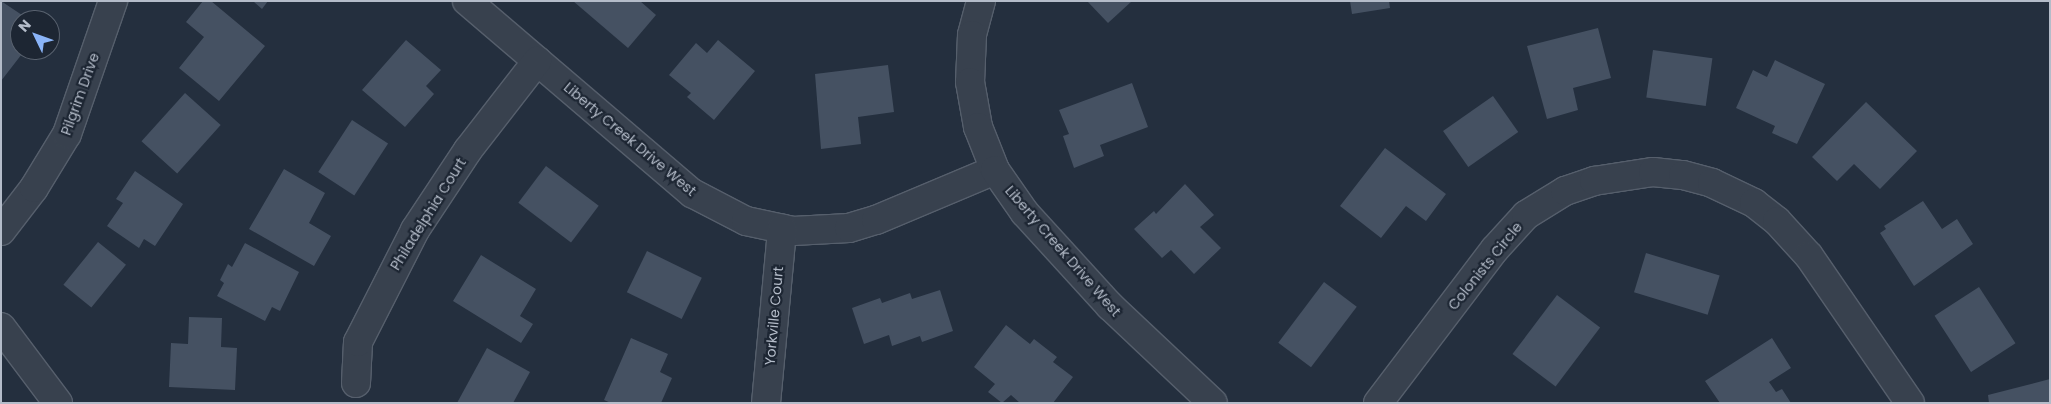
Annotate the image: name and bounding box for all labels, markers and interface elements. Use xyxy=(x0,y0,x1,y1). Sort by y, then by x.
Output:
north arrow xyxy=(10,10,60,60)
text: N xyxy=(14,15,36,36)
street label: Pilgrim Drive xyxy=(57,51,103,137)
street label: Liberty Creek Drive West xyxy=(560,79,700,199)
street label: Philadelphia Court xyxy=(387,155,469,273)
street label: Liberty Creek Drive West xyxy=(1002,182,1124,320)
street label: Colonists Circle xyxy=(1444,219,1526,313)
street label: Yorkville Court xyxy=(761,266,787,366)

